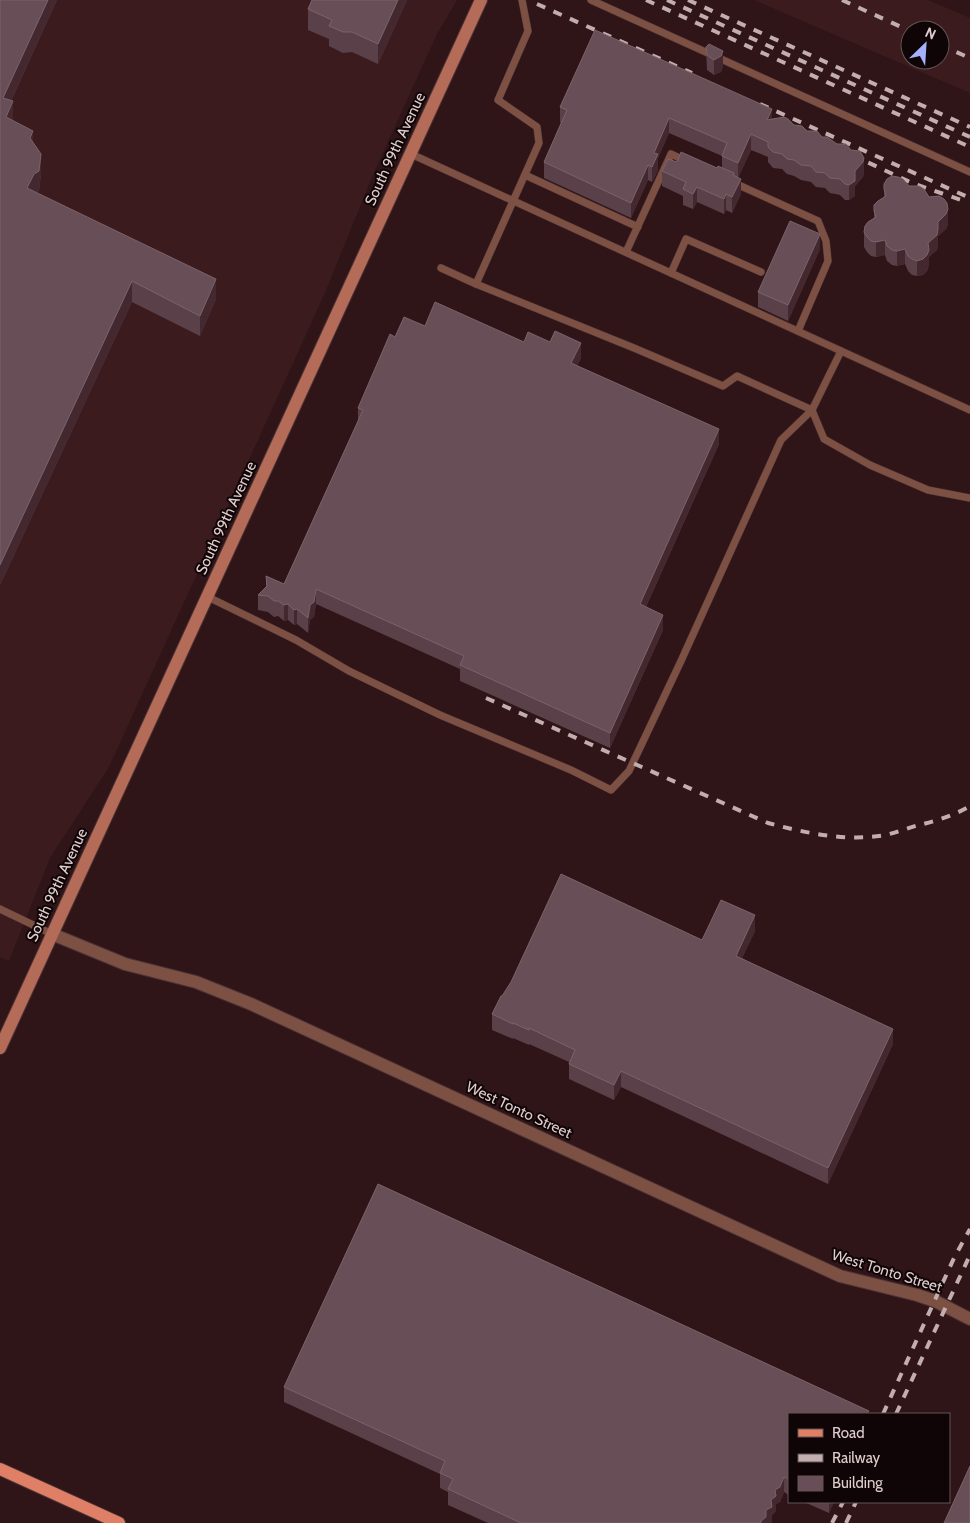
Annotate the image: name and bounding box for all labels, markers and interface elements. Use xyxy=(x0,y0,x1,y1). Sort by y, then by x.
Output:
north arrow xyxy=(900,20,950,70)
text: N xyxy=(922,23,939,43)
street label: South 99th Avenue xyxy=(361,89,429,208)
street label: South 99th Avenue xyxy=(192,458,260,577)
street label: South 99th Avenue xyxy=(23,825,91,944)
street label: West Tonto Street xyxy=(463,1078,575,1142)
street label: West Tonto Street xyxy=(830,1246,944,1296)
legend xyxy=(788,1413,950,1503)
text: Road xyxy=(832,1424,865,1442)
text: Railway xyxy=(832,1449,881,1467)
text: Building xyxy=(832,1474,883,1492)

